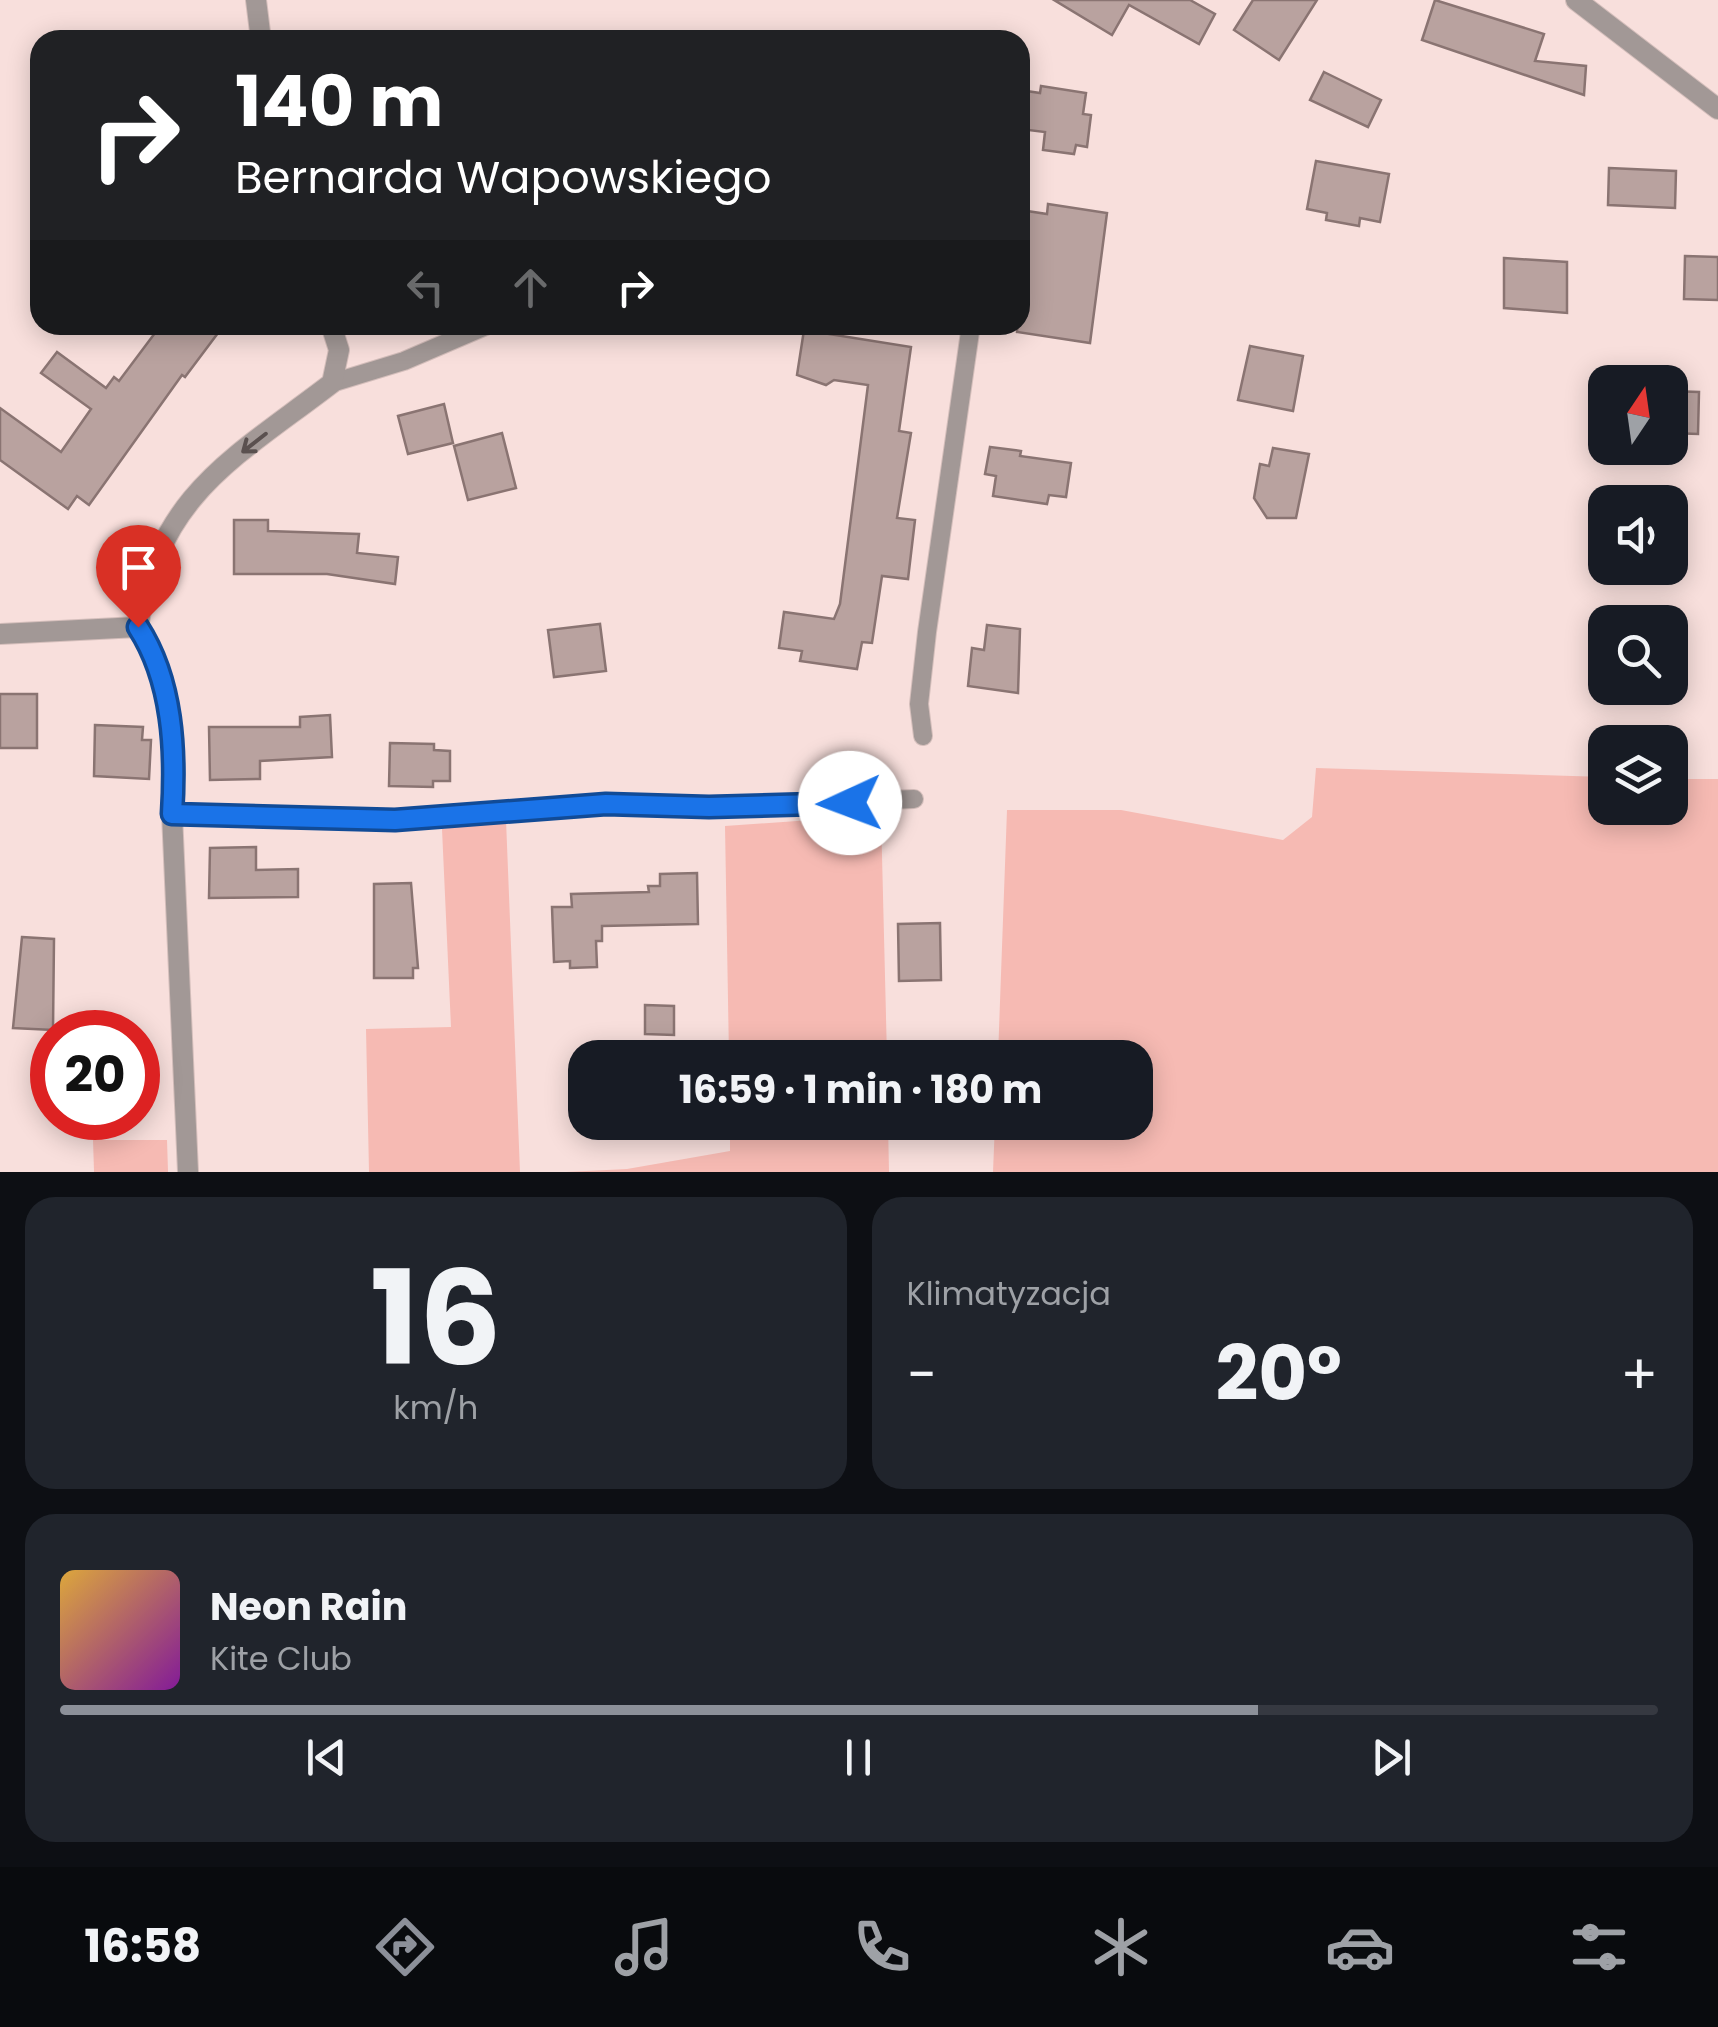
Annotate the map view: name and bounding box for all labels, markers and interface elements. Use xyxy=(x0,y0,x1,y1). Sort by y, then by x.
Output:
text: 140 m xyxy=(235,52,443,151)
icon: right xyxy=(70,70,200,200)
text: Bernarda Wapowskiego xyxy=(235,146,771,209)
icon: left xyxy=(398,260,453,315)
icon: ahead xyxy=(503,260,558,315)
icon: right xyxy=(608,260,663,315)
north arrow xyxy=(1588,365,1688,465)
map controls xyxy=(1588,365,1688,825)
one-way arrow xyxy=(242,431,268,453)
button: sound xyxy=(1588,485,1688,585)
pin xyxy=(96,525,181,628)
icon: arrive xyxy=(111,540,166,595)
button: search xyxy=(1588,605,1688,705)
button: layers xyxy=(1588,725,1688,825)
position arrow xyxy=(798,751,902,855)
speed limit sign: 20 xyxy=(30,1010,160,1140)
text: 16:59 · 1 min · 180 m xyxy=(679,1063,1042,1116)
text: 16 xyxy=(370,1227,502,1410)
text: Klimatyzacja xyxy=(907,1271,1111,1316)
text: 20° xyxy=(1215,1321,1342,1426)
text: − xyxy=(907,1336,937,1413)
text: + xyxy=(1620,1336,1658,1413)
text: km/h xyxy=(393,1385,478,1430)
text: Neon Rain xyxy=(210,1580,407,1633)
text: Kite Club xyxy=(210,1636,352,1681)
icon: previous xyxy=(299,1730,354,1785)
icon: pause xyxy=(831,1730,886,1785)
icon: next xyxy=(1364,1730,1419,1785)
icon: directions xyxy=(370,1912,440,1982)
icon: music xyxy=(609,1912,679,1982)
icon: phone xyxy=(847,1912,917,1982)
icon: climate xyxy=(1086,1912,1156,1982)
icon: car xyxy=(1325,1912,1395,1982)
icon: filters xyxy=(1564,1912,1634,1982)
text: 16:58 xyxy=(84,1915,201,1978)

